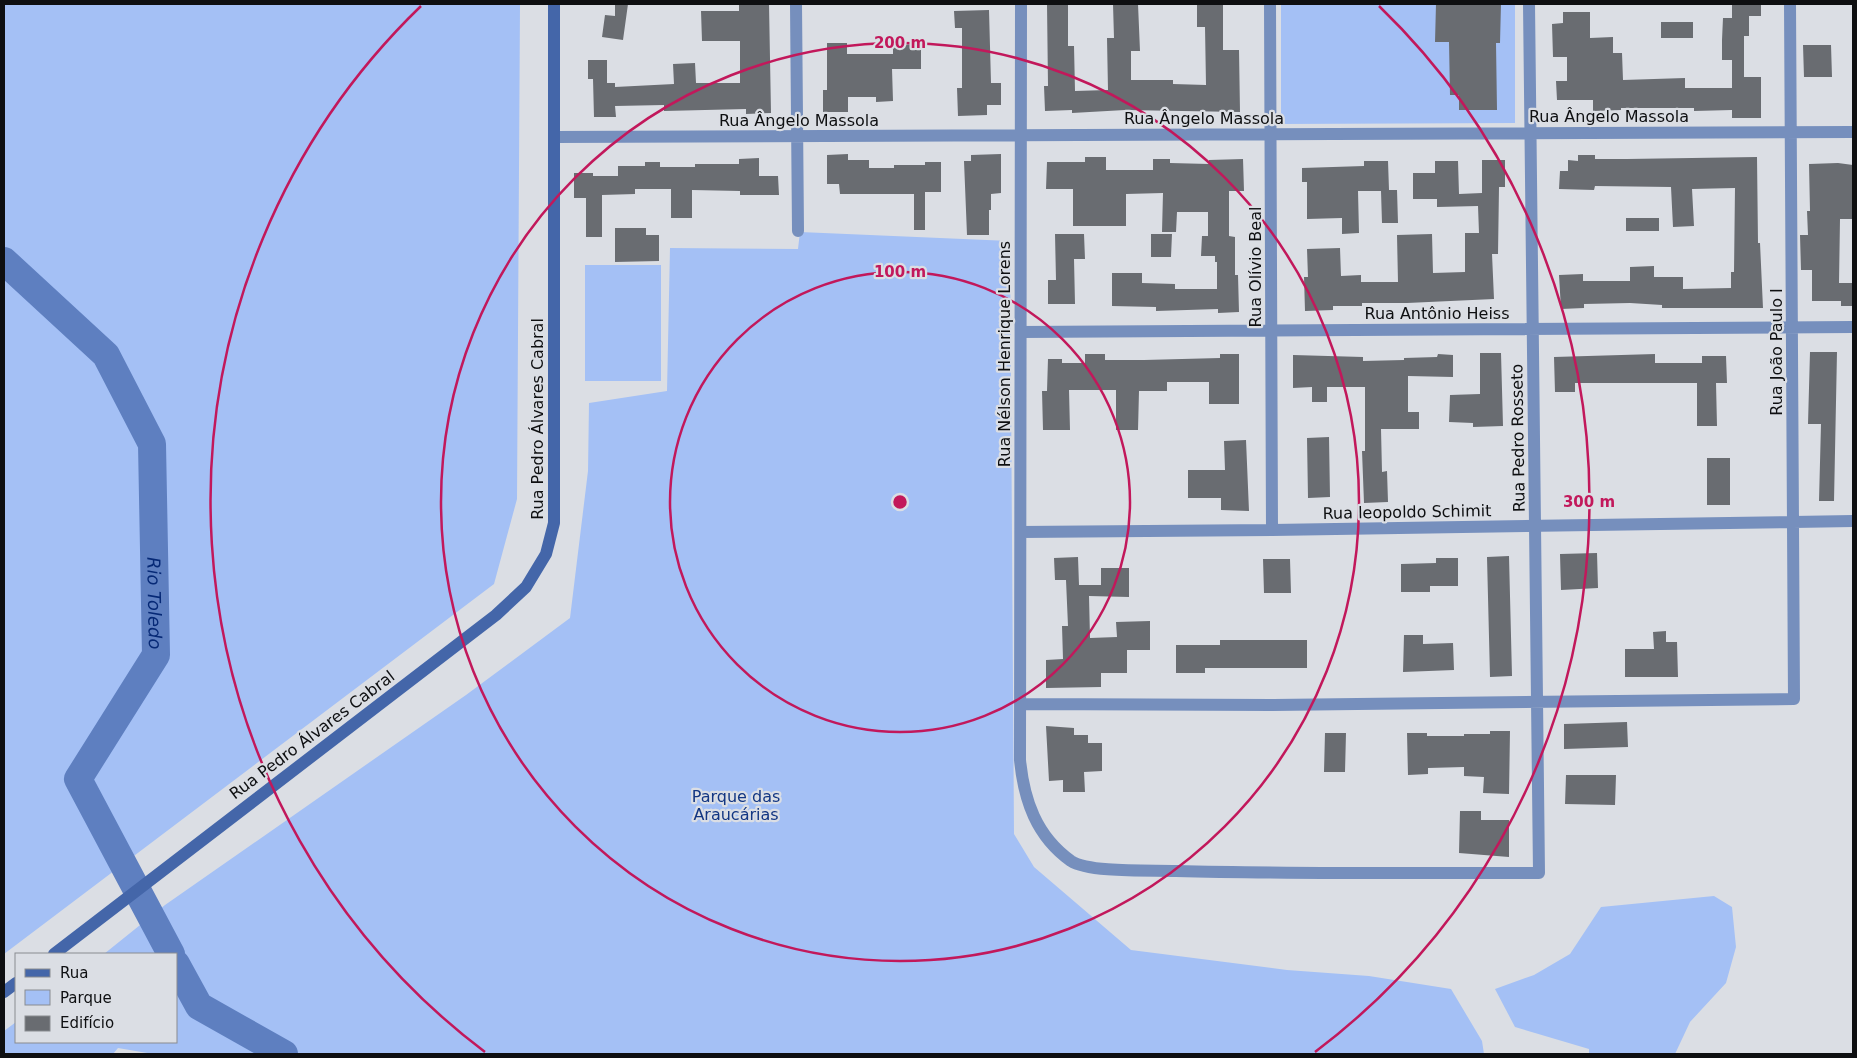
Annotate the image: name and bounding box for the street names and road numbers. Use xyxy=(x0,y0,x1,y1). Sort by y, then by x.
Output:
street label: Rua Ângelo Massola xyxy=(1529,107,1689,126)
street label: Rua Ângelo Massola xyxy=(1124,109,1284,128)
street label: Rua Ângelo Massola xyxy=(719,111,879,130)
street label: Rua Olívio Beal xyxy=(1246,207,1265,327)
street label: Rua Nélson Henrique Lorens xyxy=(995,241,1014,467)
street label: Rua João Paulo I xyxy=(1767,288,1786,416)
street label: Rua Antônio Heiss xyxy=(1364,304,1510,323)
street label: Rua Pedro Álvares Cabral xyxy=(528,318,547,520)
street label: Rua Pedro Rosseto xyxy=(1507,364,1529,512)
street label: Rua leopoldo Schimit xyxy=(1322,501,1492,523)
street label: Rua Pedro Álvares Cabral xyxy=(226,667,398,803)

